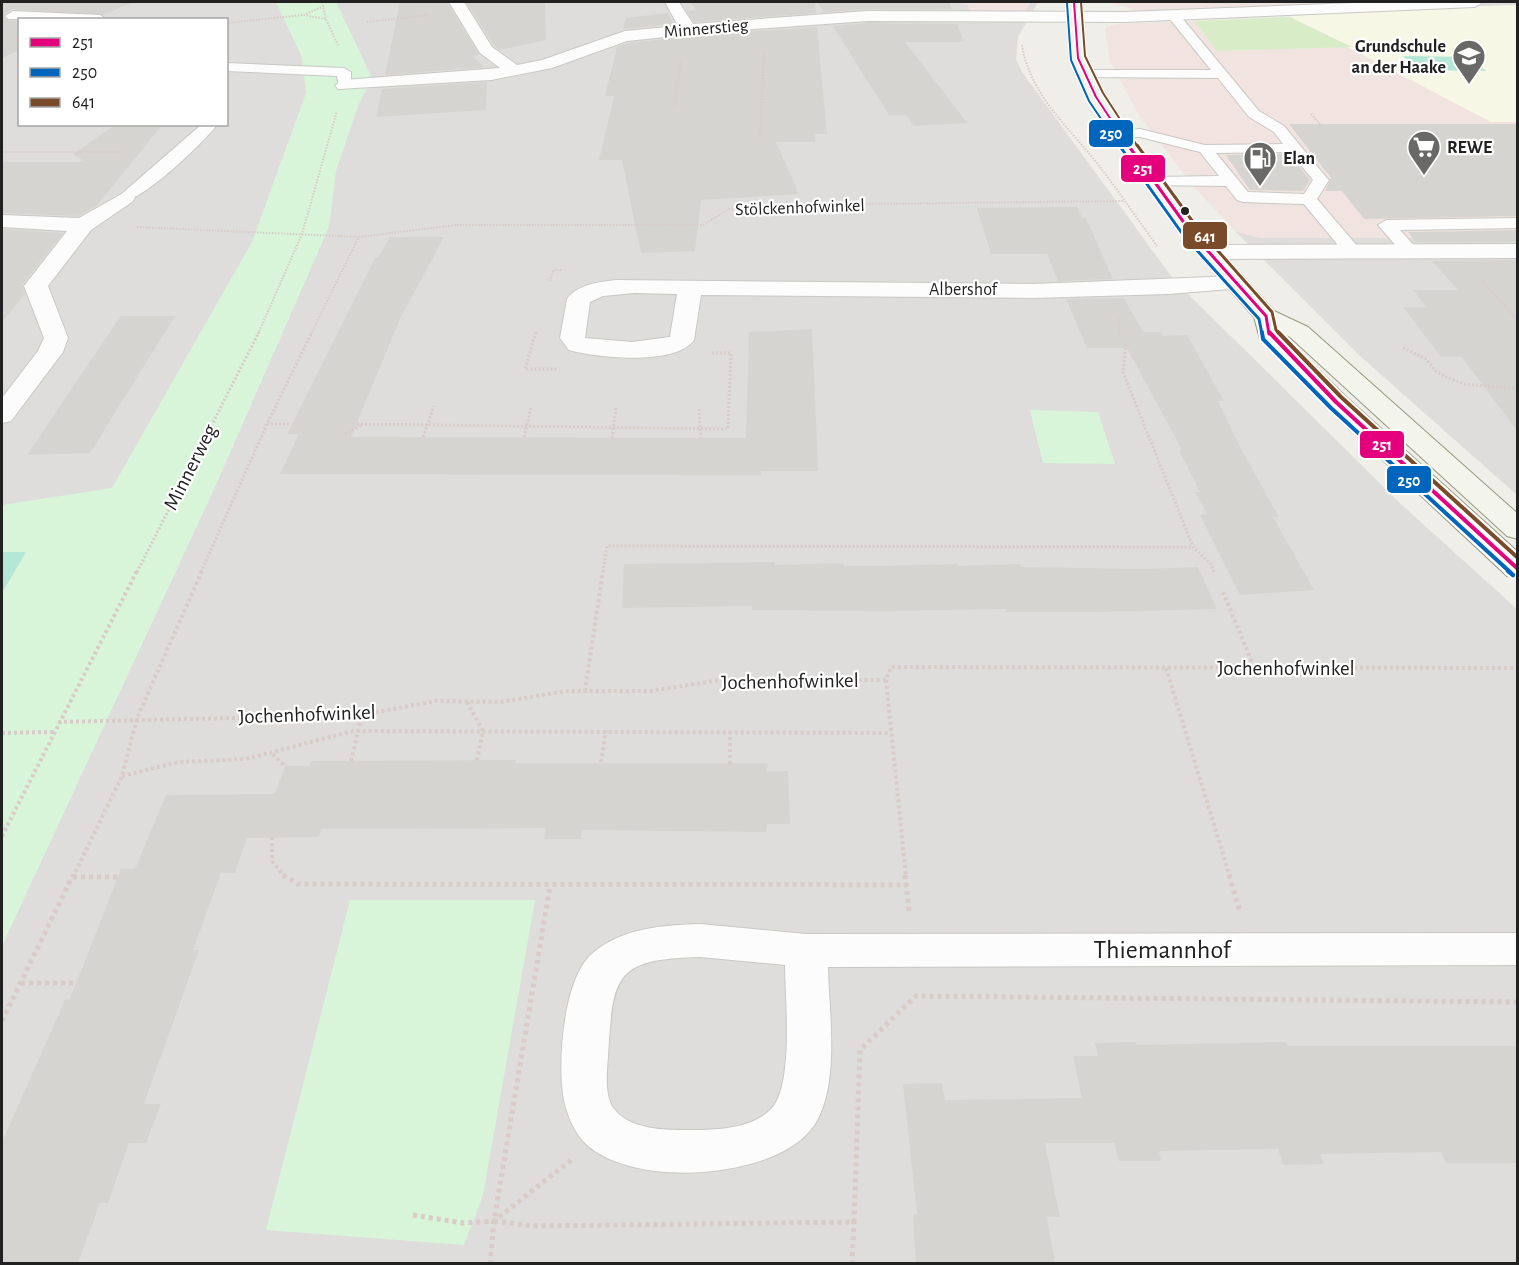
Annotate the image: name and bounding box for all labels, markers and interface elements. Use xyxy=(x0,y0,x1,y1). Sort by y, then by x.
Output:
street label: Minnerstieg xyxy=(663,16,749,42)
legend xyxy=(18,18,228,126)
text: 251 xyxy=(72,34,94,52)
place label: Grundschule an der Haake xyxy=(1352,38,1446,77)
school or university icon: Grundschule an der Haake xyxy=(1451,38,1487,85)
text: 250 xyxy=(72,64,97,82)
text: 641 xyxy=(72,94,95,112)
line badge: 250 xyxy=(1088,119,1134,148)
text: 250 xyxy=(1100,126,1122,142)
supermarket icon: REWE xyxy=(1406,129,1442,176)
place label: REWE xyxy=(1447,139,1492,157)
fuel station icon: Elan xyxy=(1242,140,1278,187)
place label: Elan xyxy=(1283,150,1315,168)
line badge: 251 xyxy=(1120,154,1166,183)
text: 251 xyxy=(1133,161,1153,177)
street label: Stölckenhofwinkel xyxy=(735,197,865,219)
unlabelled marker xyxy=(1179,205,1191,217)
line badge: 641 xyxy=(1182,221,1228,250)
text: 641 xyxy=(1194,229,1216,245)
street label: Albershof xyxy=(929,281,999,299)
street label: Minnerweg xyxy=(160,420,221,514)
line badge: 251 xyxy=(1359,430,1405,459)
text: 251 xyxy=(1372,437,1392,453)
line badge: 250 xyxy=(1386,465,1432,494)
text: 250 xyxy=(1398,473,1420,489)
street label: Jochenhofwinkel xyxy=(1217,658,1355,679)
street label: Jochenhofwinkel xyxy=(721,670,859,693)
street label: Jochenhofwinkel xyxy=(238,702,376,727)
street label: Thiemannhof xyxy=(1093,937,1233,963)

